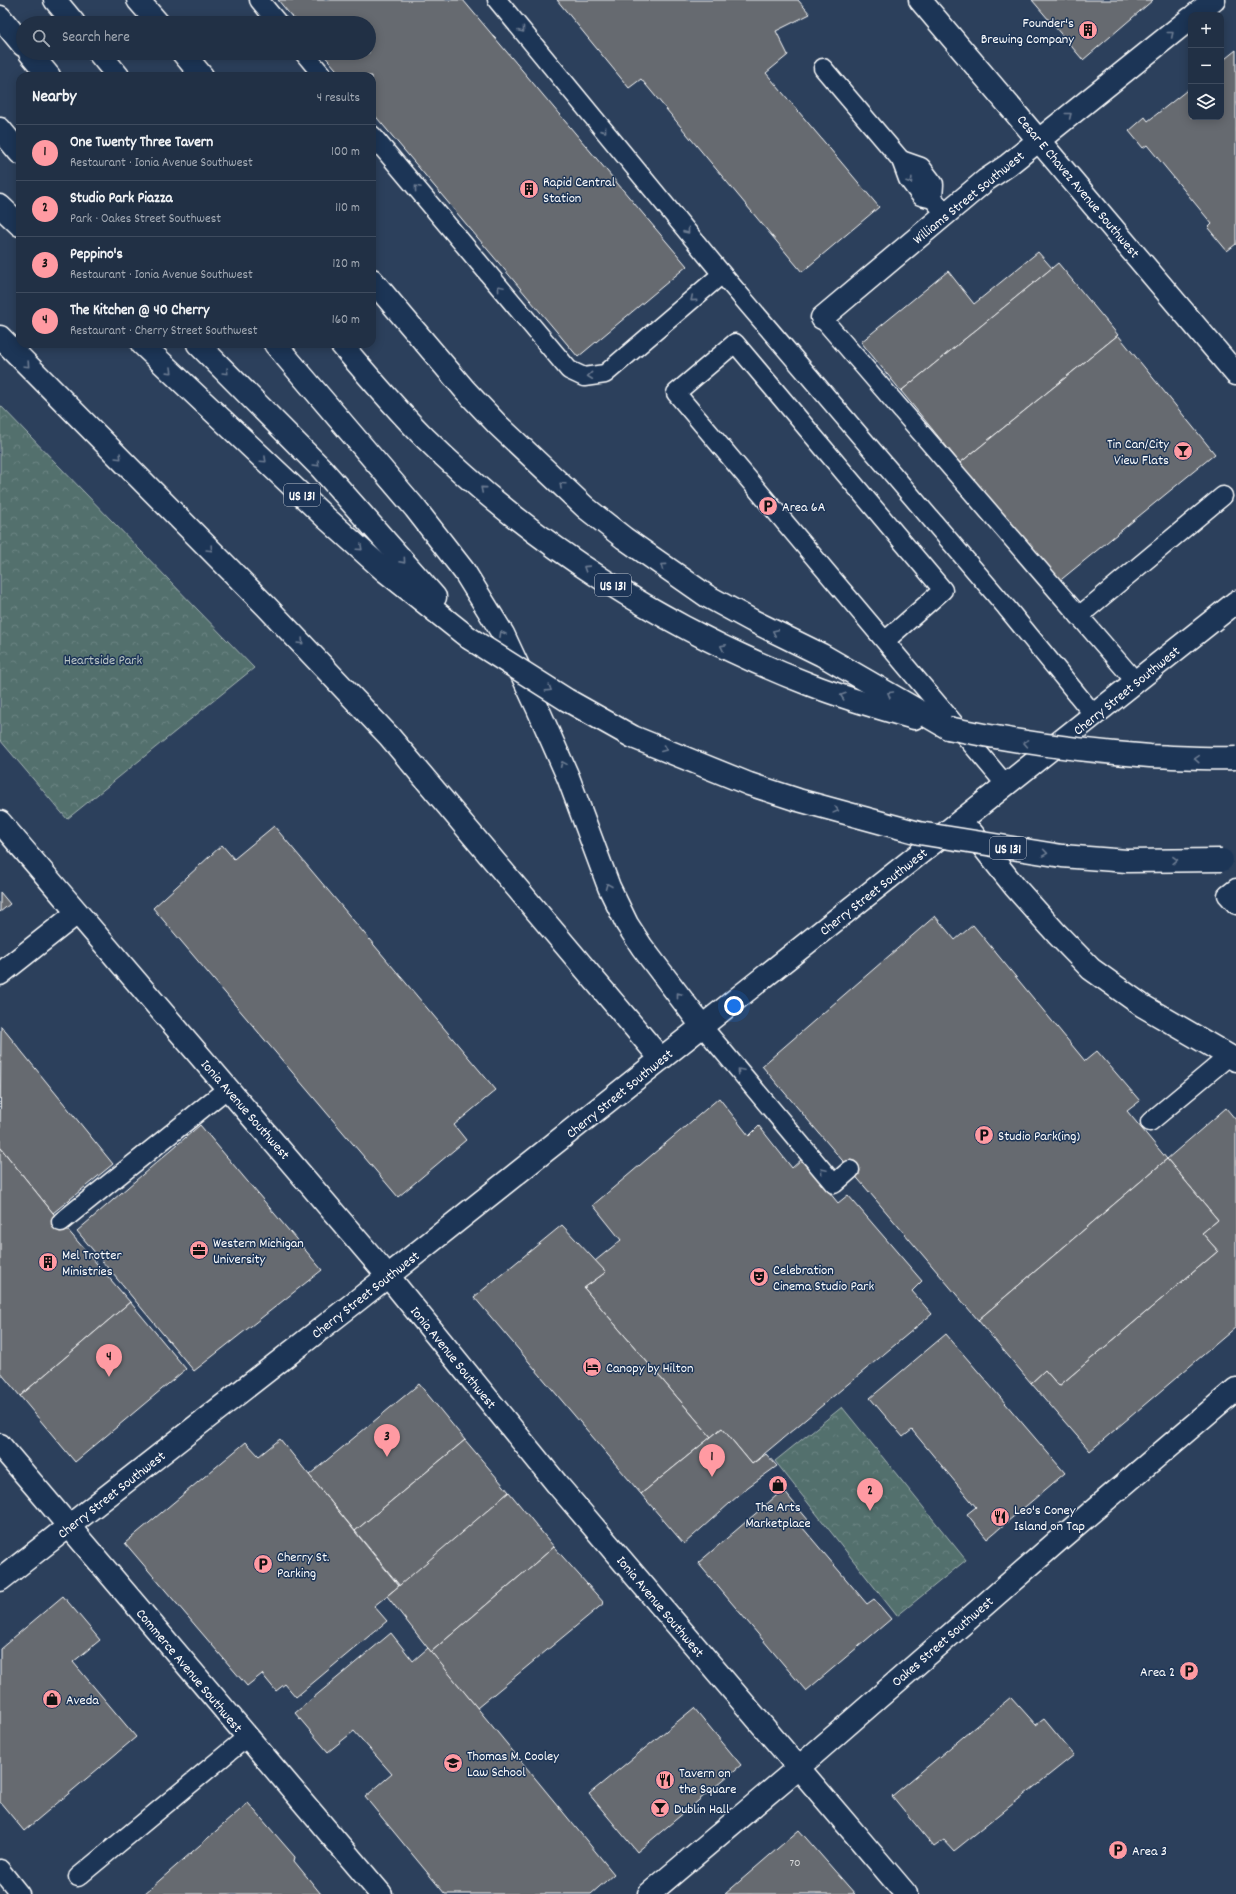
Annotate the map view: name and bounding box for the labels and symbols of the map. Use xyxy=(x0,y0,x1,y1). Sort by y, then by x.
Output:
place label: Founder's Brewing Company xyxy=(981,14,1074,50)
building icon: Founder's Brewing Company xyxy=(1077,19,1099,41)
one-way arrow xyxy=(517,25,524,33)
one-way arrow xyxy=(1166,32,1173,39)
street label: Cesar E Chavez Avenue Southwest xyxy=(1011,111,1144,263)
one-way arrow xyxy=(1065,113,1072,120)
one-way arrow xyxy=(600,126,607,133)
street label: Williams Street Southwest xyxy=(909,147,1029,250)
place label: Rapid Central Station xyxy=(543,173,616,209)
one-way arrow xyxy=(905,177,912,184)
building icon: Rapid Central Station xyxy=(518,178,540,200)
one-way arrow xyxy=(414,186,421,193)
one-way arrow xyxy=(682,226,689,233)
one-way arrow xyxy=(498,285,505,292)
one-way arrow xyxy=(690,295,697,302)
one-way arrow xyxy=(22,360,30,368)
one-way arrow xyxy=(165,366,173,374)
one-way arrow xyxy=(221,367,228,375)
one-way arrow xyxy=(587,371,593,380)
place label: Tin Can/City View Flats xyxy=(1107,435,1169,471)
bar icon: Tin Can/City View Flats xyxy=(1172,440,1194,462)
one-way arrow xyxy=(114,452,122,460)
one-way arrow xyxy=(259,456,267,463)
one-way arrow xyxy=(312,459,320,467)
one-way arrow xyxy=(559,483,567,490)
road number: US 131 xyxy=(284,484,320,506)
one-way arrow xyxy=(480,487,487,494)
parking icon: Area 6A xyxy=(757,495,779,517)
place label: Area 6A xyxy=(782,498,826,518)
one-way arrow xyxy=(206,544,213,552)
one-way arrow xyxy=(355,544,363,551)
one-way arrow xyxy=(399,557,406,564)
one-way arrow xyxy=(661,564,668,571)
one-way arrow xyxy=(584,565,591,572)
road number: US 131 xyxy=(595,574,631,596)
one-way arrow xyxy=(772,629,780,637)
one-way arrow xyxy=(500,631,507,638)
one-way arrow xyxy=(296,637,304,645)
street label: Cherry Street Southwest xyxy=(1070,642,1185,741)
one-way arrow xyxy=(720,644,727,651)
park label: Heartside Park xyxy=(64,651,143,671)
one-way arrow xyxy=(545,685,552,692)
one-way arrow xyxy=(887,691,894,698)
one-way arrow xyxy=(840,692,847,701)
one-way arrow xyxy=(1023,739,1029,748)
one-way arrow xyxy=(661,745,668,753)
one-way arrow xyxy=(1194,754,1200,763)
one-way arrow xyxy=(560,761,568,769)
one-way arrow xyxy=(833,806,839,814)
road number: US 131 xyxy=(990,837,1026,859)
street label: Cherry Street Southwest xyxy=(816,844,932,941)
one-way arrow xyxy=(1042,848,1048,857)
one-way arrow xyxy=(1172,856,1178,864)
one-way arrow xyxy=(605,883,613,890)
one-way arrow xyxy=(676,992,683,999)
your location xyxy=(724,996,744,1016)
street label: Cherry Street Southwest xyxy=(563,1045,678,1144)
street label: Ionia Avenue Southwest xyxy=(195,1056,294,1165)
one-way arrow xyxy=(737,1068,744,1076)
parking icon: Studio Park(ing) xyxy=(973,1124,995,1146)
place label: Studio Park(ing) xyxy=(998,1127,1080,1147)
one-way arrow xyxy=(820,1168,827,1176)
place label: Western Michigan University xyxy=(213,1234,304,1270)
office icon: Western Michigan University xyxy=(188,1239,210,1261)
place label: Mel Trotter Ministries xyxy=(62,1246,122,1282)
street label: Cherry Street Southwest xyxy=(308,1247,424,1344)
building icon: Mel Trotter Ministries xyxy=(37,1251,59,1273)
place label: Celebration Cinema Studio Park xyxy=(773,1261,875,1297)
theatre icon: Celebration Cinema Studio Park xyxy=(748,1266,770,1288)
street label: Ionia Avenue Southwest xyxy=(405,1303,500,1414)
pin: 4 xyxy=(96,1344,122,1377)
hotel icon: Canopy by Hilton xyxy=(581,1356,603,1378)
place label: Canopy by Hilton xyxy=(606,1359,693,1379)
pin: 3 xyxy=(374,1424,400,1457)
pin: 1 xyxy=(699,1444,725,1477)
street label: Cherry Street Southwest xyxy=(54,1447,170,1544)
shop icon: The Arts Marketplace xyxy=(767,1474,789,1496)
pin: 2 xyxy=(857,1478,883,1511)
place label: The Arts Marketplace xyxy=(745,1498,811,1534)
place label: Leo's Coney Island on Tap xyxy=(1014,1501,1085,1537)
restaurant icon: Leo's Coney Island on Tap xyxy=(989,1506,1011,1528)
place label: Cherry St. Parking xyxy=(277,1548,329,1584)
street label: Ionia Avenue Southwest xyxy=(611,1552,708,1662)
parking icon: Cherry St. Parking xyxy=(252,1553,274,1575)
street label: Oakes Street Southwest xyxy=(888,1593,999,1692)
street label: Commerce Avenue Southwest xyxy=(131,1605,246,1738)
parking icon: Area 2 xyxy=(1178,1660,1200,1682)
place label: Area 2 xyxy=(1140,1663,1175,1683)
shop icon: Aveda xyxy=(41,1688,63,1710)
place label: Aveda xyxy=(66,1691,99,1711)
place label: Thomas M. Cooley Law School xyxy=(467,1747,559,1783)
school or university icon: Thomas M. Cooley Law School xyxy=(442,1752,464,1774)
place label: Tavern on the Square xyxy=(679,1764,736,1800)
restaurant icon: Tavern on the Square xyxy=(654,1769,676,1791)
bar icon: Dublin Hall xyxy=(649,1797,671,1819)
place label: Dublin Hall xyxy=(674,1800,730,1820)
parking icon: Area 3 xyxy=(1107,1839,1129,1861)
place label: Area 3 xyxy=(1132,1842,1167,1862)
house number: 70 xyxy=(789,1855,801,1872)

